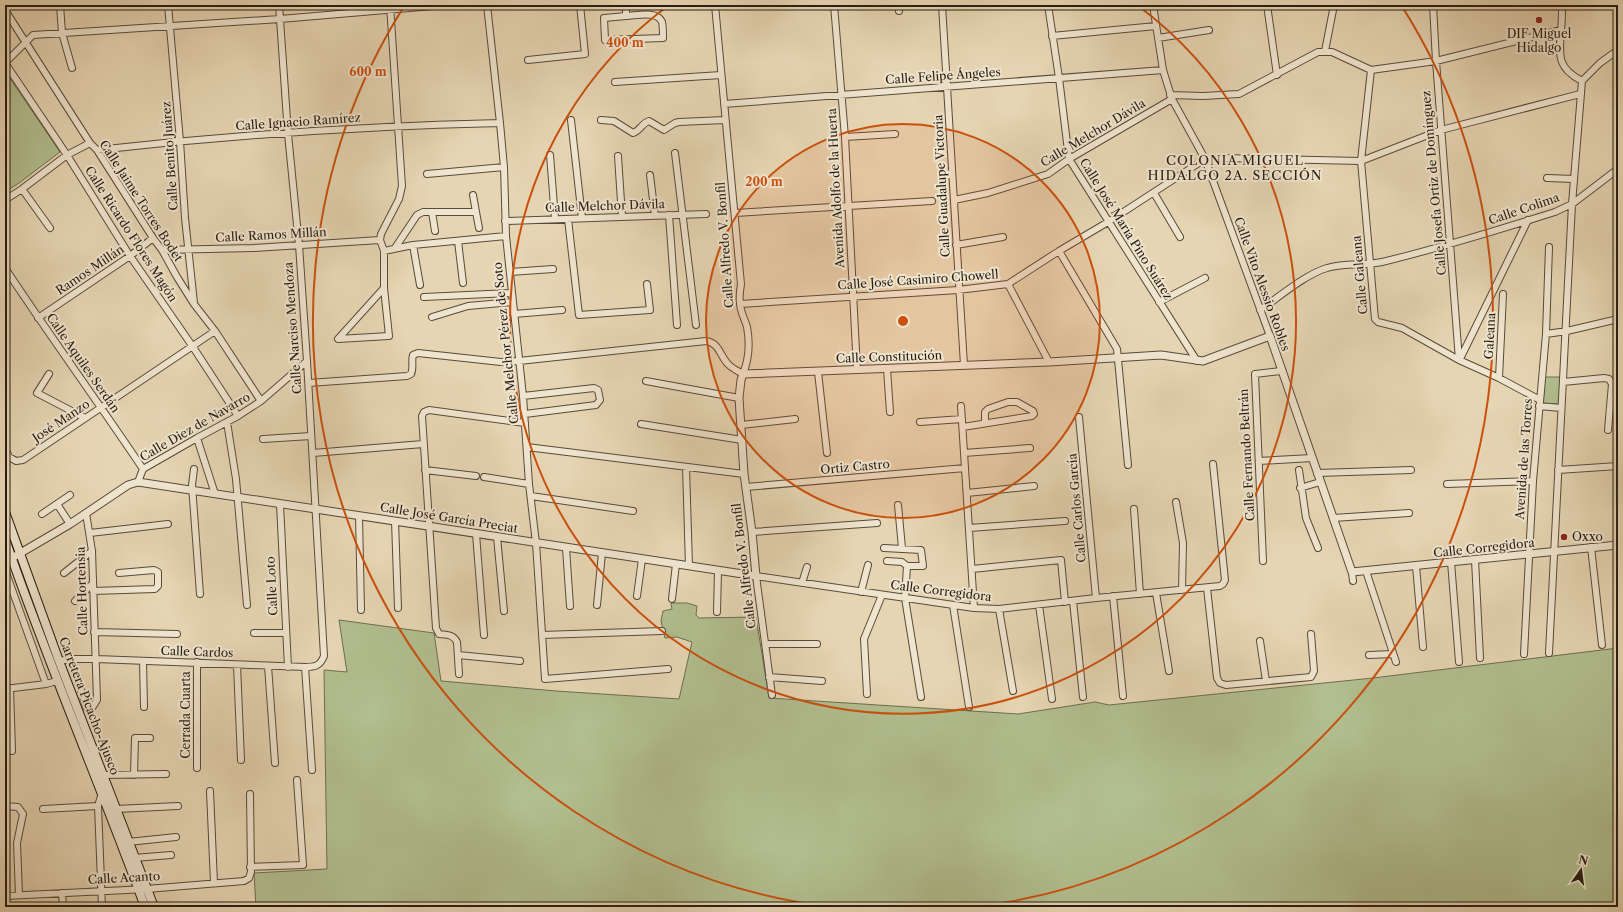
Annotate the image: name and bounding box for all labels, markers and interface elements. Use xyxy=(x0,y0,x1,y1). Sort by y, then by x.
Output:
marker: DIF Miguel Hidalgo xyxy=(1534,15,1544,25)
place label: DIF Miguel Hidalgo xyxy=(1507,26,1572,55)
text: 400 m xyxy=(606,35,644,50)
street label: Calle Felipe Ángeles xyxy=(885,63,1001,87)
text: 600 m xyxy=(349,64,387,79)
street label: Calle Josefa Ortiz de Domínguez xyxy=(1418,90,1449,276)
street label: Calle Melchor Dávila xyxy=(1038,95,1148,170)
street label: Calle Benito Juárez xyxy=(158,101,181,211)
street label: Avenida Adolfo de la Huerta xyxy=(824,107,847,269)
street label: Calle Ignacio Ramírez xyxy=(235,110,361,133)
street label: Calle Guadalupe Victoria xyxy=(930,114,953,258)
street label: Calle Jaime Torres Bodet xyxy=(97,137,187,265)
district label: COLONIA MIGUEL HIDALGO 2A. SECCIÓN xyxy=(1148,152,1322,183)
street label: Calle José María Pino Suárez xyxy=(1077,155,1176,302)
street label: Calle Ricardo Flores Magón xyxy=(82,163,181,305)
text: 200 m xyxy=(745,174,783,189)
street label: Calle Alfredo V. Bonfil xyxy=(713,181,736,309)
street label: Calle Colima xyxy=(1486,189,1562,228)
street label: Calle Melchor Dávila xyxy=(545,196,666,215)
street label: Calle Vito Alessio Robles xyxy=(1231,215,1294,353)
street label: Calle Ramos Millán xyxy=(215,224,327,245)
street label: Calle Galeana xyxy=(1349,234,1370,315)
street label: Ramos Millán xyxy=(53,241,127,298)
street label: Calle Narciso Mendoza xyxy=(280,261,305,395)
street label: Calle Melchor Pérez de Soto xyxy=(490,261,521,425)
street label: Calle José Casimiro Chowell xyxy=(837,266,999,293)
street label: Calle Aquiles Serdán xyxy=(43,310,124,416)
street label: Galeana xyxy=(1481,312,1498,360)
centre of rings xyxy=(896,314,910,328)
street label: Calle Constitución xyxy=(836,347,943,366)
street label: Calle Fernando Beltrán xyxy=(1236,388,1257,522)
street label: Calle Diez de Navarro xyxy=(137,389,253,464)
street label: José Manzo xyxy=(28,396,92,446)
street label: Avenida de las Torres xyxy=(1512,398,1535,521)
street label: Calle Carlos García xyxy=(1064,452,1089,563)
street label: Ortiz Castro xyxy=(820,456,890,477)
street label: Calle José García Preciat xyxy=(379,499,520,536)
street label: Calle Alfredo V. Bonfil xyxy=(728,502,759,630)
place label: Oxxo xyxy=(1572,529,1603,544)
marker: Oxxo xyxy=(1559,532,1569,542)
street label: Calle Corregidora xyxy=(1432,535,1536,560)
street label: Calle Hortensia xyxy=(72,546,91,636)
street label: Calle Loto xyxy=(262,556,281,616)
street label: Calle Corregidora xyxy=(890,577,993,604)
street label: Carretera Picacho-Ajusco xyxy=(56,635,123,777)
street label: Calle Cardos xyxy=(160,643,234,660)
street label: Cerrada Cuarta xyxy=(178,671,193,759)
north arrow xyxy=(1561,850,1601,890)
text: N xyxy=(1577,852,1590,868)
street label: Calle Acanto xyxy=(87,868,161,887)

